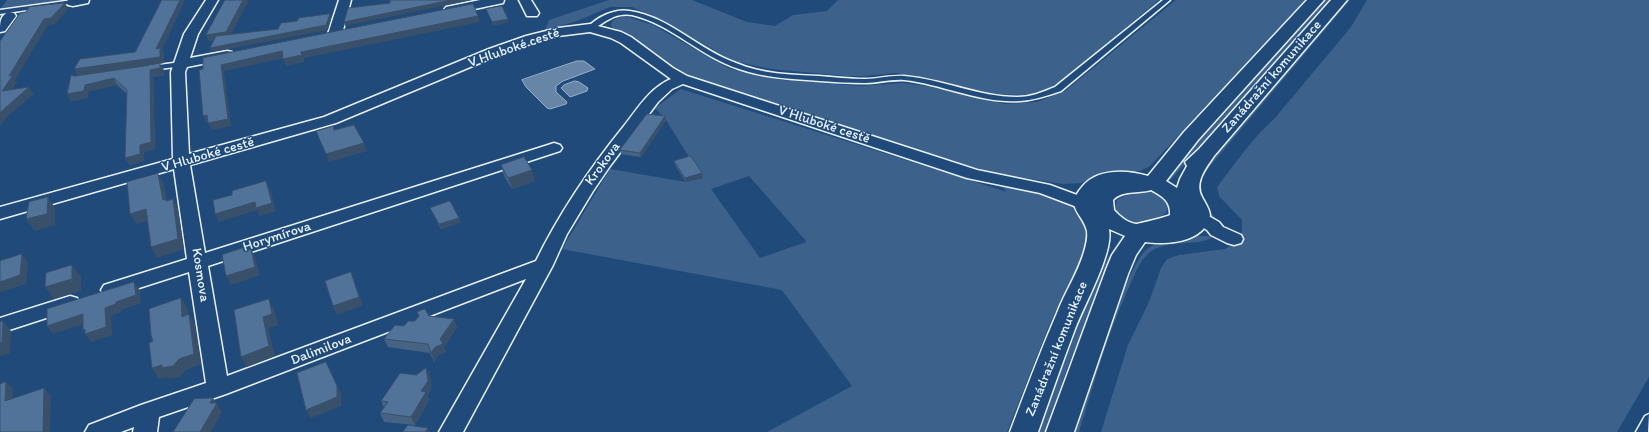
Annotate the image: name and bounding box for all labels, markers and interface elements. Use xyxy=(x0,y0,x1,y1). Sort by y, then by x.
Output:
street label: Zanádražní komunikace xyxy=(1218,17,1326,137)
street label: V Hluboké cestě xyxy=(466,24,562,72)
street label: V Hluboké cestě xyxy=(776,102,872,148)
street label: V Hluboké cestě xyxy=(160,134,256,176)
street label: Krokova xyxy=(582,139,624,189)
street label: Horymírova xyxy=(241,218,313,256)
street label: Kosmova xyxy=(187,247,213,303)
street label: Zanádražní komunikace xyxy=(1022,279,1092,419)
street label: Dalimilova xyxy=(288,331,354,369)

